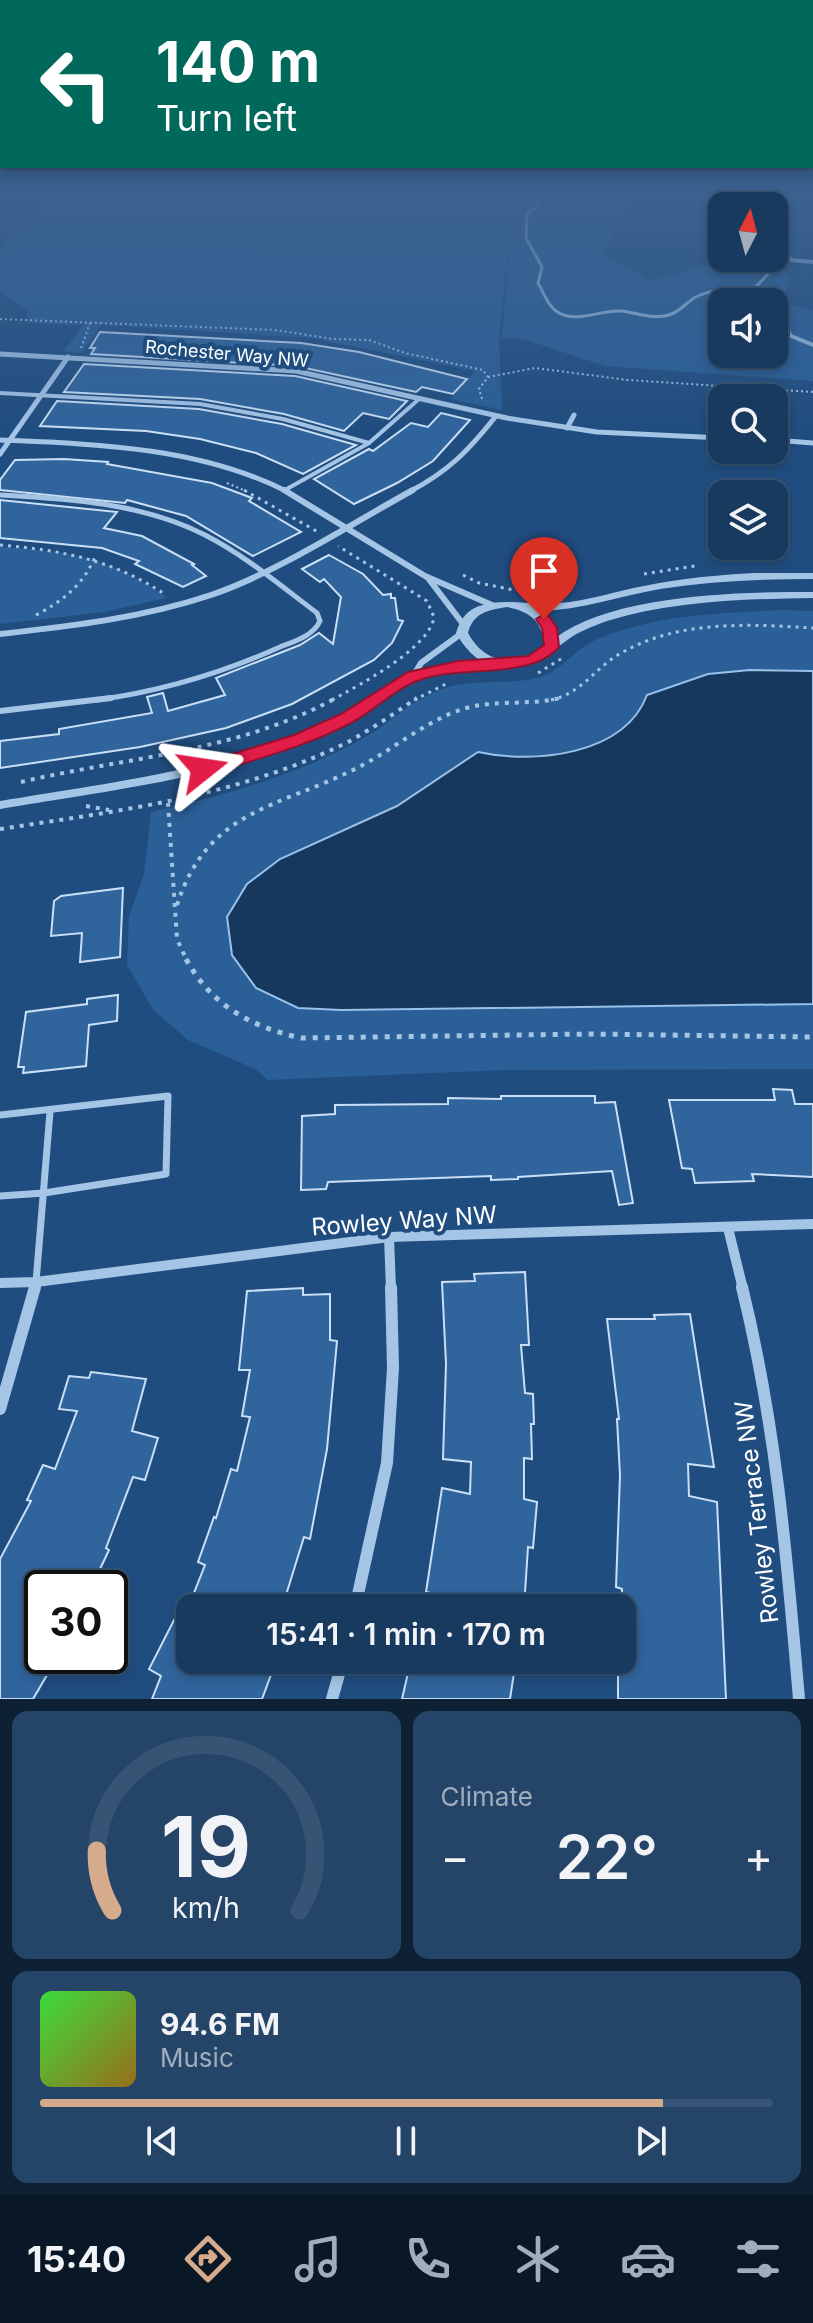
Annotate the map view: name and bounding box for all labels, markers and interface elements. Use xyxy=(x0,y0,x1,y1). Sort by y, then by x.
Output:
text: 140 m xyxy=(156,28,320,96)
icon: left xyxy=(24,32,128,136)
text: Turn left xyxy=(156,96,297,140)
north arrow xyxy=(708,192,788,272)
map controls xyxy=(708,192,788,560)
button: sound xyxy=(708,288,788,368)
street label: Rochester Way NW xyxy=(144,336,310,371)
button: search xyxy=(708,384,788,464)
button: layers xyxy=(708,480,788,560)
pin xyxy=(510,537,578,619)
icon: arrive xyxy=(522,549,566,593)
position arrow xyxy=(161,727,245,811)
street label: Rowley Way NW xyxy=(310,1200,498,1241)
street label: Rowley Terrace NW xyxy=(728,1399,785,1625)
speed limit sign: 30 xyxy=(24,1570,128,1674)
text: 15:41 · 1 min · 170 m xyxy=(266,1616,546,1652)
text: Climate xyxy=(441,1781,533,1812)
text: 19 xyxy=(161,1796,251,1897)
text: 22° xyxy=(556,1821,658,1893)
text: − xyxy=(441,1830,470,1884)
text: + xyxy=(744,1830,773,1884)
text: km/h xyxy=(172,1890,240,1925)
text: 94.6 FM xyxy=(160,2006,280,2042)
text: Music xyxy=(160,2042,234,2073)
icon: previous xyxy=(140,2119,184,2163)
icon: pause xyxy=(384,2119,428,2163)
icon: next xyxy=(629,2119,673,2163)
icon: directions xyxy=(180,2231,236,2287)
icon: music xyxy=(290,2231,346,2287)
icon: phone xyxy=(400,2231,456,2287)
icon: climate xyxy=(510,2231,566,2287)
icon: car xyxy=(620,2231,676,2287)
icon: filters xyxy=(730,2231,786,2287)
text: 15:40 xyxy=(27,2237,126,2281)

